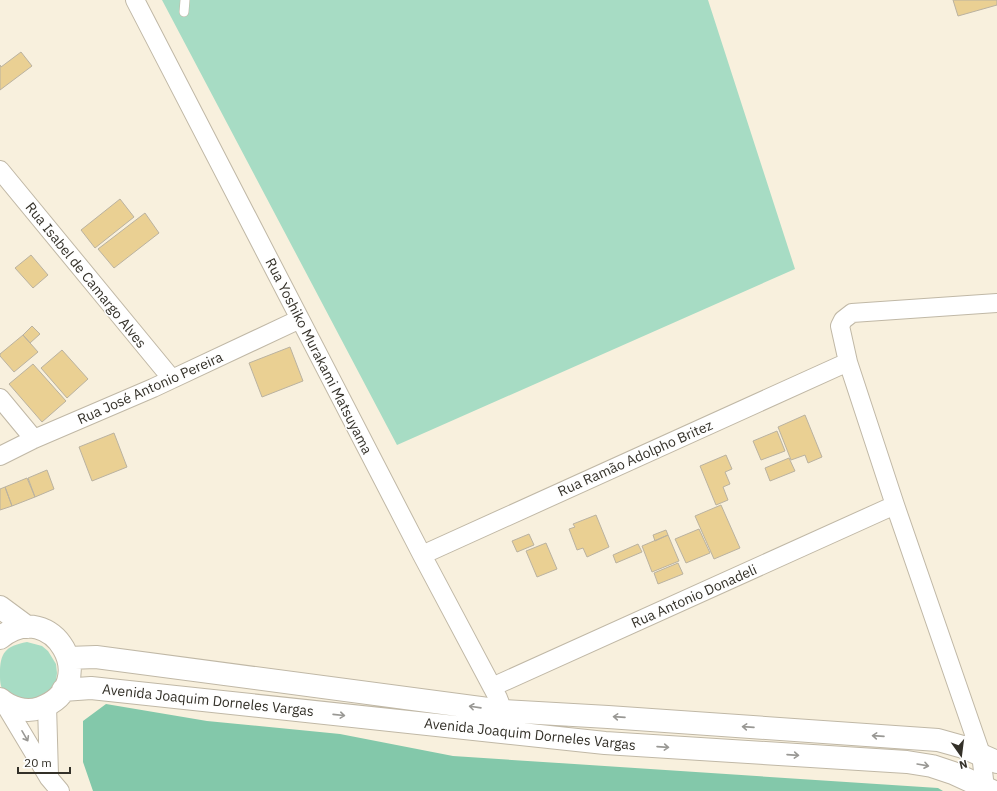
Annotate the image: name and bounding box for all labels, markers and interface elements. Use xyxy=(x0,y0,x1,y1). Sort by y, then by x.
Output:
street label: Rua Isabel de Camargo Alves xyxy=(22,198,151,352)
street label: Rua Yoshiko Murakami Matsuyama xyxy=(262,255,377,458)
street label: Rua José Antonio Pereira xyxy=(74,348,226,428)
street label: Rua Ramão Adolpho Britez xyxy=(555,416,716,500)
street label: Rua Antonio Donadeli xyxy=(628,560,760,632)
street label: Avenida Joaquim Dorneles Vargas xyxy=(101,680,315,720)
one-way arrow xyxy=(469,703,482,711)
one-way arrow xyxy=(332,711,345,718)
street label: Avenida Joaquim Dorneles Vargas xyxy=(423,714,637,754)
one-way arrow xyxy=(613,714,626,721)
one-way arrow xyxy=(742,723,755,730)
one-way arrow xyxy=(21,730,29,742)
one-way arrow xyxy=(872,733,885,740)
north arrow xyxy=(941,735,981,775)
one-way arrow xyxy=(656,743,669,750)
scale bar xyxy=(18,749,70,775)
one-way arrow xyxy=(786,751,799,758)
text: 20 m xyxy=(24,755,52,770)
text: N xyxy=(958,757,969,772)
one-way arrow xyxy=(916,761,929,769)

